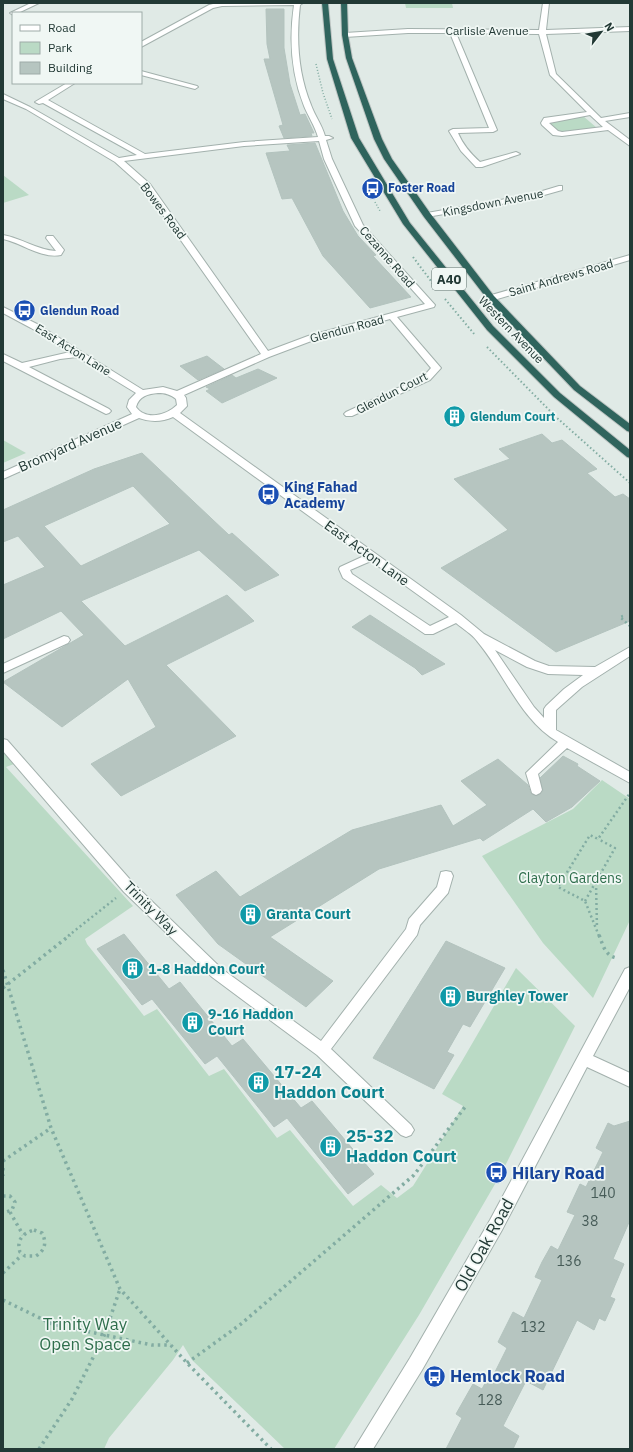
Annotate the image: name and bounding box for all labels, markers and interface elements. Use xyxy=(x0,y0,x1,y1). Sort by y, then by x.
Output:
legend xyxy=(12,12,142,84)
north arrow xyxy=(581,12,621,52)
text: Road xyxy=(48,20,76,35)
text: N xyxy=(602,20,618,34)
street label: Carlisle Avenue xyxy=(445,23,529,38)
text: Park xyxy=(48,40,73,55)
text: Building xyxy=(48,60,93,75)
bus stop icon: Foster Road xyxy=(360,175,386,201)
street label: Bowes Road xyxy=(137,180,189,242)
place label: Foster Road xyxy=(388,180,455,195)
street label: Kingsdown Avenue xyxy=(441,185,545,220)
street label: Cezanne Road xyxy=(357,223,418,291)
street label: Saint Andrews Road xyxy=(507,255,615,300)
road number: A40 xyxy=(432,268,466,290)
street label: Western Avenue xyxy=(475,293,548,367)
bus stop icon: Glendun Road xyxy=(12,298,38,324)
place label: Glendun Road xyxy=(40,303,119,318)
street label: Glendun Road xyxy=(308,311,386,346)
street label: East Acton Lane xyxy=(33,320,114,379)
street label: Glendun Court xyxy=(354,368,430,417)
building icon: Glendum Court xyxy=(441,404,467,430)
place label: Glendum Court xyxy=(470,409,556,424)
street label: Bromyard Avenue xyxy=(15,414,125,476)
place label: King Fahad Academy xyxy=(284,478,358,512)
bus stop icon: King Fahad Academy xyxy=(256,482,282,508)
street label: East Acton Lane xyxy=(321,516,413,590)
park label: Clayton Gardens xyxy=(518,869,622,887)
street label: Trinity Way xyxy=(120,877,182,939)
building icon: Granta Court xyxy=(237,901,263,927)
place label: Granta Court xyxy=(266,905,351,923)
building icon: 1-8 Haddon Court xyxy=(120,956,146,982)
place label: 1-8 Haddon Court xyxy=(148,960,265,978)
building icon: Burghley Tower xyxy=(437,983,463,1009)
place label: Burghley Tower xyxy=(466,987,569,1005)
place label: 9-16 Haddon Court xyxy=(208,1005,294,1039)
building icon: 9-16 Haddon Court xyxy=(179,1009,205,1035)
place label: 17-24 Haddon Court xyxy=(274,1061,385,1103)
building icon: 17-24 Haddon Court xyxy=(245,1069,271,1095)
place label: 25-32 Haddon Court xyxy=(346,1125,457,1167)
building icon: 25-32 Haddon Court xyxy=(317,1133,343,1159)
bus stop icon: Hilary Road xyxy=(484,1160,510,1186)
place label: Hilary Road xyxy=(512,1162,605,1184)
house number: 140 xyxy=(590,1184,616,1202)
street label: Old Oak Road xyxy=(449,1194,519,1296)
house number: 38 xyxy=(582,1212,598,1230)
house number: 136 xyxy=(556,1252,582,1270)
park label: Trinity Way Open Space xyxy=(39,1313,131,1355)
house number: 132 xyxy=(520,1318,546,1336)
bus stop icon: Hemlock Road xyxy=(422,1363,448,1389)
place label: Hemlock Road xyxy=(450,1365,565,1387)
house number: 128 xyxy=(477,1391,503,1409)

